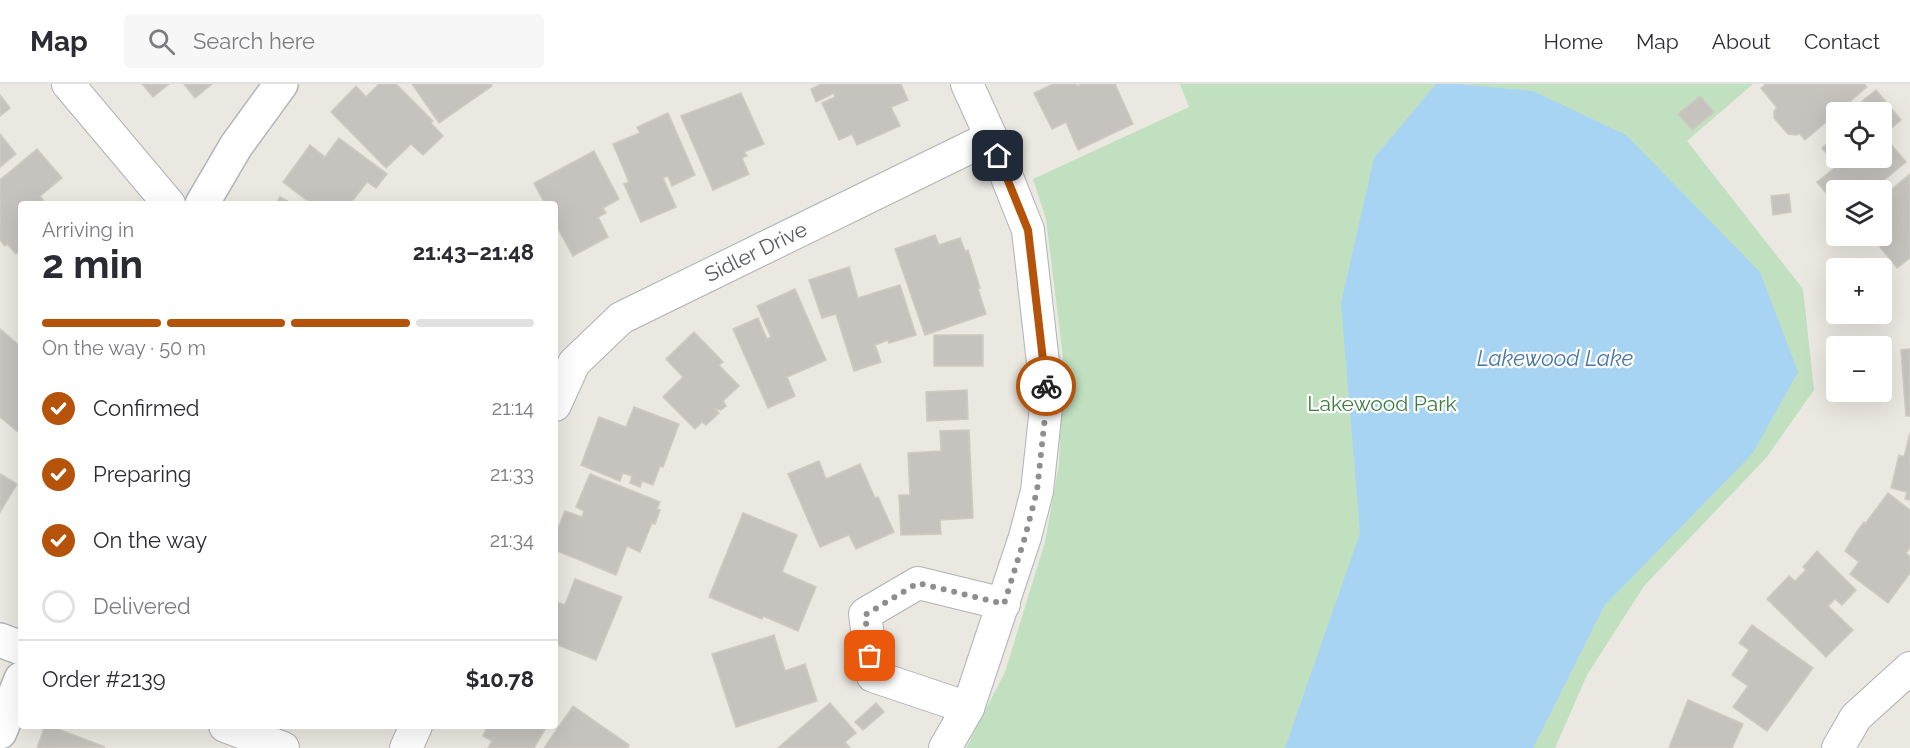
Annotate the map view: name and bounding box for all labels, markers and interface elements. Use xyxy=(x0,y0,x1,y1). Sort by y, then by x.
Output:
search box xyxy=(124,14,544,68)
text: Map xyxy=(30,25,88,58)
icon: search xyxy=(145,25,178,58)
text: Search here xyxy=(193,28,315,54)
text: Home xyxy=(1544,29,1603,54)
text: Map xyxy=(1636,29,1679,54)
text: About xyxy=(1712,29,1771,54)
text: Contact xyxy=(1804,29,1880,54)
map controls xyxy=(1826,102,1892,402)
button: locate xyxy=(1826,102,1892,168)
pin xyxy=(972,130,1023,181)
icon: home xyxy=(981,139,1014,172)
button: layers xyxy=(1826,180,1892,246)
street label: Sidler Drive xyxy=(701,216,811,287)
text: Arriving in xyxy=(42,218,134,242)
text: 21:43–21:48 xyxy=(413,239,534,265)
text: 2 min xyxy=(42,241,143,287)
button: + xyxy=(1826,258,1892,324)
text: On the way · 50 m xyxy=(42,336,206,360)
button: − xyxy=(1826,336,1892,402)
water label: Lakewood Lake xyxy=(1477,345,1634,371)
courier xyxy=(1016,356,1076,416)
icon: bike xyxy=(1030,370,1063,403)
park label: Lakewood Park xyxy=(1307,391,1457,416)
icon: check xyxy=(42,392,75,425)
text: Confirmed xyxy=(93,395,200,421)
text: 21:14 xyxy=(492,396,534,420)
icon: check xyxy=(42,458,75,491)
text: Preparing xyxy=(93,461,191,487)
text: 21:33 xyxy=(490,462,534,486)
icon: check xyxy=(42,524,75,557)
text: On the way xyxy=(93,527,207,553)
text: 21:34 xyxy=(490,528,534,552)
text: Delivered xyxy=(93,593,191,619)
pin xyxy=(844,630,895,681)
icon: bag xyxy=(853,639,886,672)
text: Order #2139 xyxy=(42,666,166,692)
text: $10.78 xyxy=(466,666,534,692)

